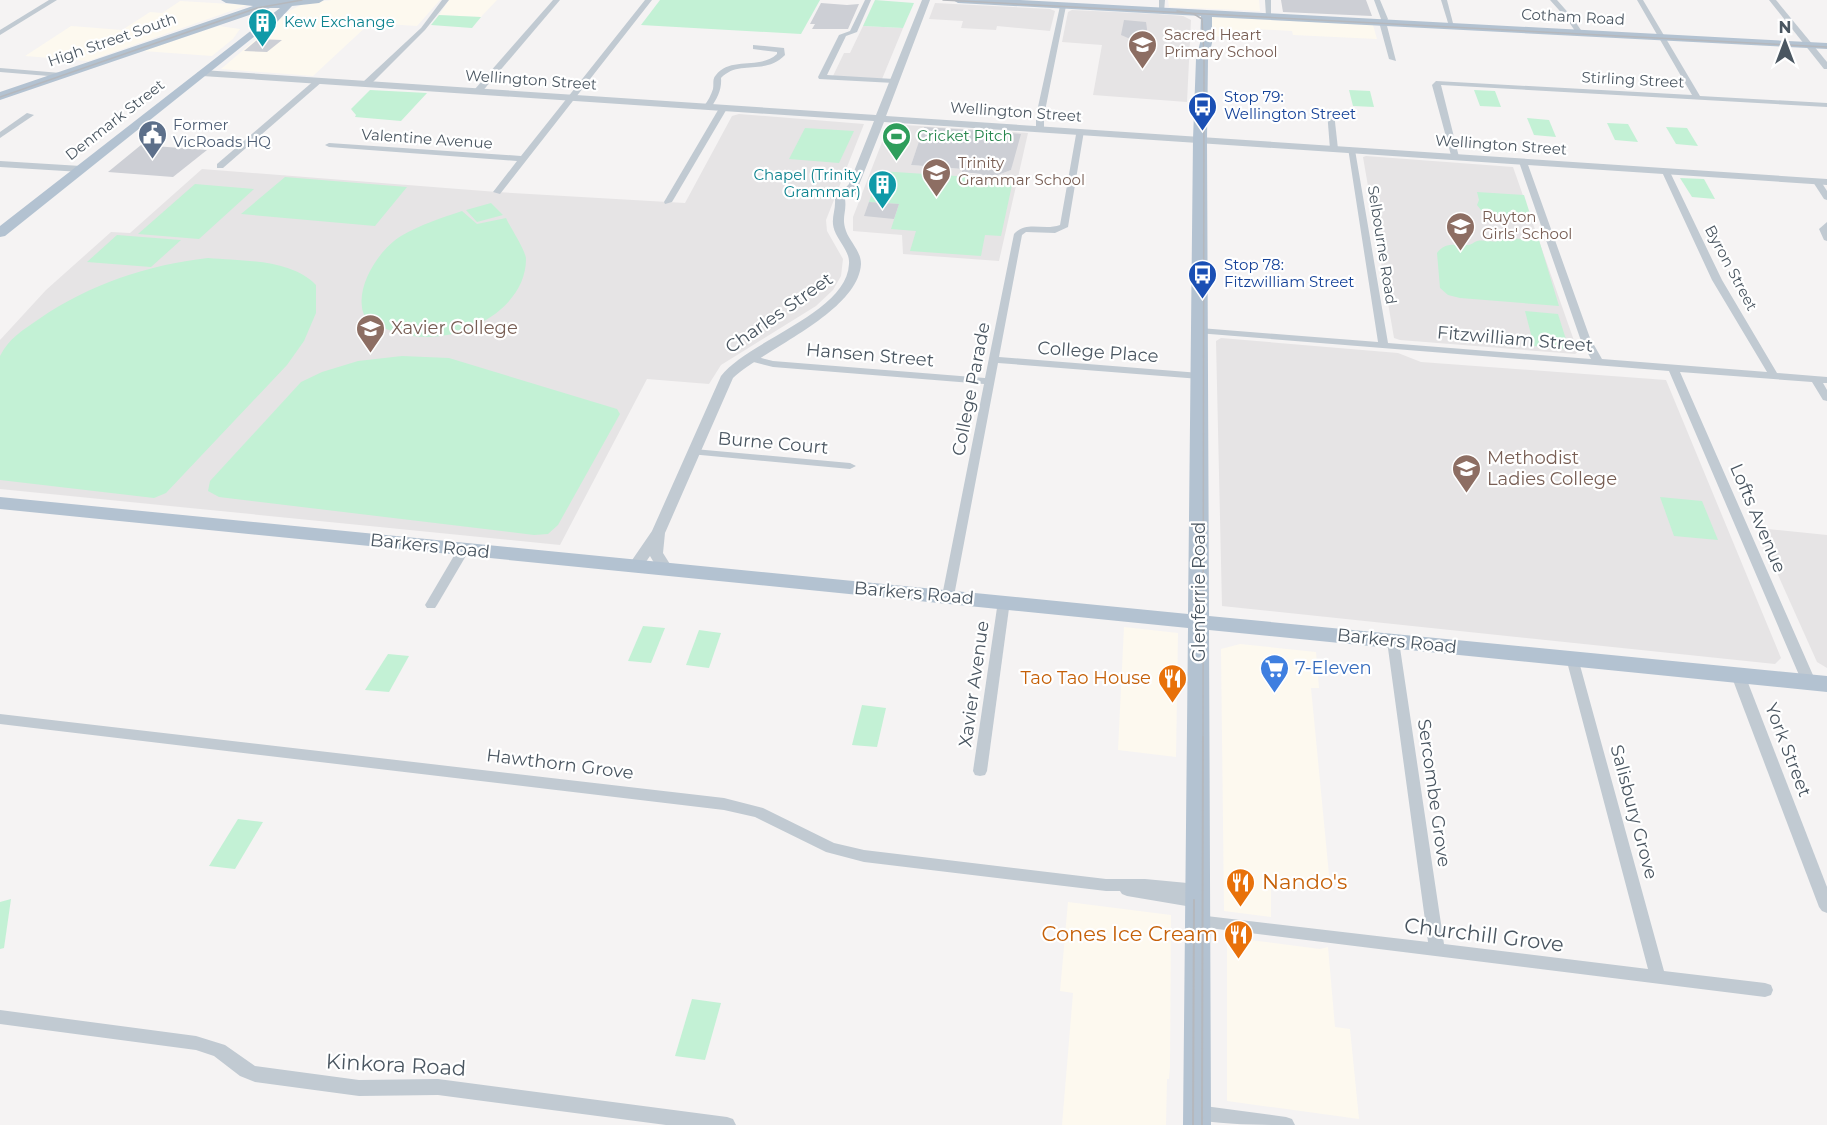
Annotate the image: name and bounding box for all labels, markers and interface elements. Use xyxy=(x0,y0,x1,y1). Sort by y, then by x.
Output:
street label: Cotham Road xyxy=(1521,4,1625,29)
building icon: Kew Exchange xyxy=(247,6,279,48)
street label: High Street South xyxy=(45,9,179,70)
place label: Kew Exchange xyxy=(284,12,395,31)
north arrow xyxy=(1755,12,1815,72)
text: N xyxy=(1779,18,1791,37)
place label: Sacred Heart Primary School xyxy=(1164,25,1278,61)
school or university icon: Sacred Heart Primary School xyxy=(1127,28,1159,70)
street label: Wellington Street xyxy=(465,65,598,94)
street label: Stirling Street xyxy=(1581,67,1685,92)
street label: Denmark Street xyxy=(61,75,168,164)
place label: Stop 79: Wellington Street xyxy=(1224,87,1356,123)
bus stop icon: Stop 79: Wellington Street xyxy=(1187,90,1219,132)
street label: Wellington Street xyxy=(950,97,1083,126)
place label: Former VicRoads HQ xyxy=(173,115,271,151)
public building icon: Former VicRoads HQ xyxy=(136,118,168,160)
sports icon: Cricket Pitch xyxy=(880,120,912,162)
street label: Valentine Avenue xyxy=(361,124,493,153)
place label: Cricket Pitch xyxy=(917,126,1013,145)
street label: Wellington Street xyxy=(1435,130,1568,159)
place label: Trinity Grammar School xyxy=(958,153,1085,189)
school or university icon: Trinity Grammar School xyxy=(921,156,953,198)
place label: Chapel (Trinity Grammar) xyxy=(753,165,862,201)
building icon: Chapel (Trinity Grammar) xyxy=(866,168,898,210)
street label: Selbourne Road xyxy=(1364,184,1401,306)
place label: Ruyton Girls' School xyxy=(1482,207,1572,243)
school or university icon: Ruyton Girls' School xyxy=(1445,210,1477,252)
street label: Byron Street xyxy=(1701,222,1762,314)
place label: Stop 78: Fitzwilliam Street xyxy=(1224,255,1354,291)
bus stop icon: Stop 78: Fitzwilliam Street xyxy=(1187,258,1219,300)
street label: Charles Street xyxy=(721,268,837,358)
school or university icon: Xavier College xyxy=(354,312,386,354)
place label: Xavier College xyxy=(391,317,518,339)
street label: College Parade xyxy=(947,320,995,458)
street label: Fitzwilliam Street xyxy=(1436,321,1594,357)
street label: College Place xyxy=(1037,337,1159,367)
street label: Hansen Street xyxy=(805,338,935,372)
street label: Burne Court xyxy=(717,427,829,459)
place label: Methodist Ladies College xyxy=(1487,447,1617,490)
school or university icon: Methodist Ladies College xyxy=(1450,452,1482,494)
street label: Lofts Avenue xyxy=(1725,460,1791,576)
street label: Glenferrie Road xyxy=(1188,522,1210,662)
street label: Barkers Road xyxy=(369,529,491,563)
street label: Barkers Road xyxy=(853,577,975,609)
street label: Xavier Avenue xyxy=(954,619,994,749)
street label: Barkers Road xyxy=(1336,624,1458,658)
supermarket icon: 7-Eleven xyxy=(1258,652,1290,694)
place label: 7-Eleven xyxy=(1295,657,1372,679)
restaurant icon: Tao Tao House xyxy=(1156,662,1188,704)
place label: Tao Tao House xyxy=(1020,667,1151,689)
street label: York Street xyxy=(1760,700,1816,800)
street label: Sercombe Grove xyxy=(1413,718,1455,869)
street label: Salisbury Grove xyxy=(1605,742,1663,882)
street label: Hawthorn Grove xyxy=(485,744,635,784)
restaurant icon: Nando's xyxy=(1225,866,1257,908)
place label: Nando's xyxy=(1262,869,1347,894)
street label: Churchill Grove xyxy=(1403,912,1565,957)
restaurant icon: Cones Ice Cream xyxy=(1223,918,1255,960)
place label: Cones Ice Cream xyxy=(1042,921,1218,946)
street label: Kinkora Road xyxy=(325,1048,467,1081)

